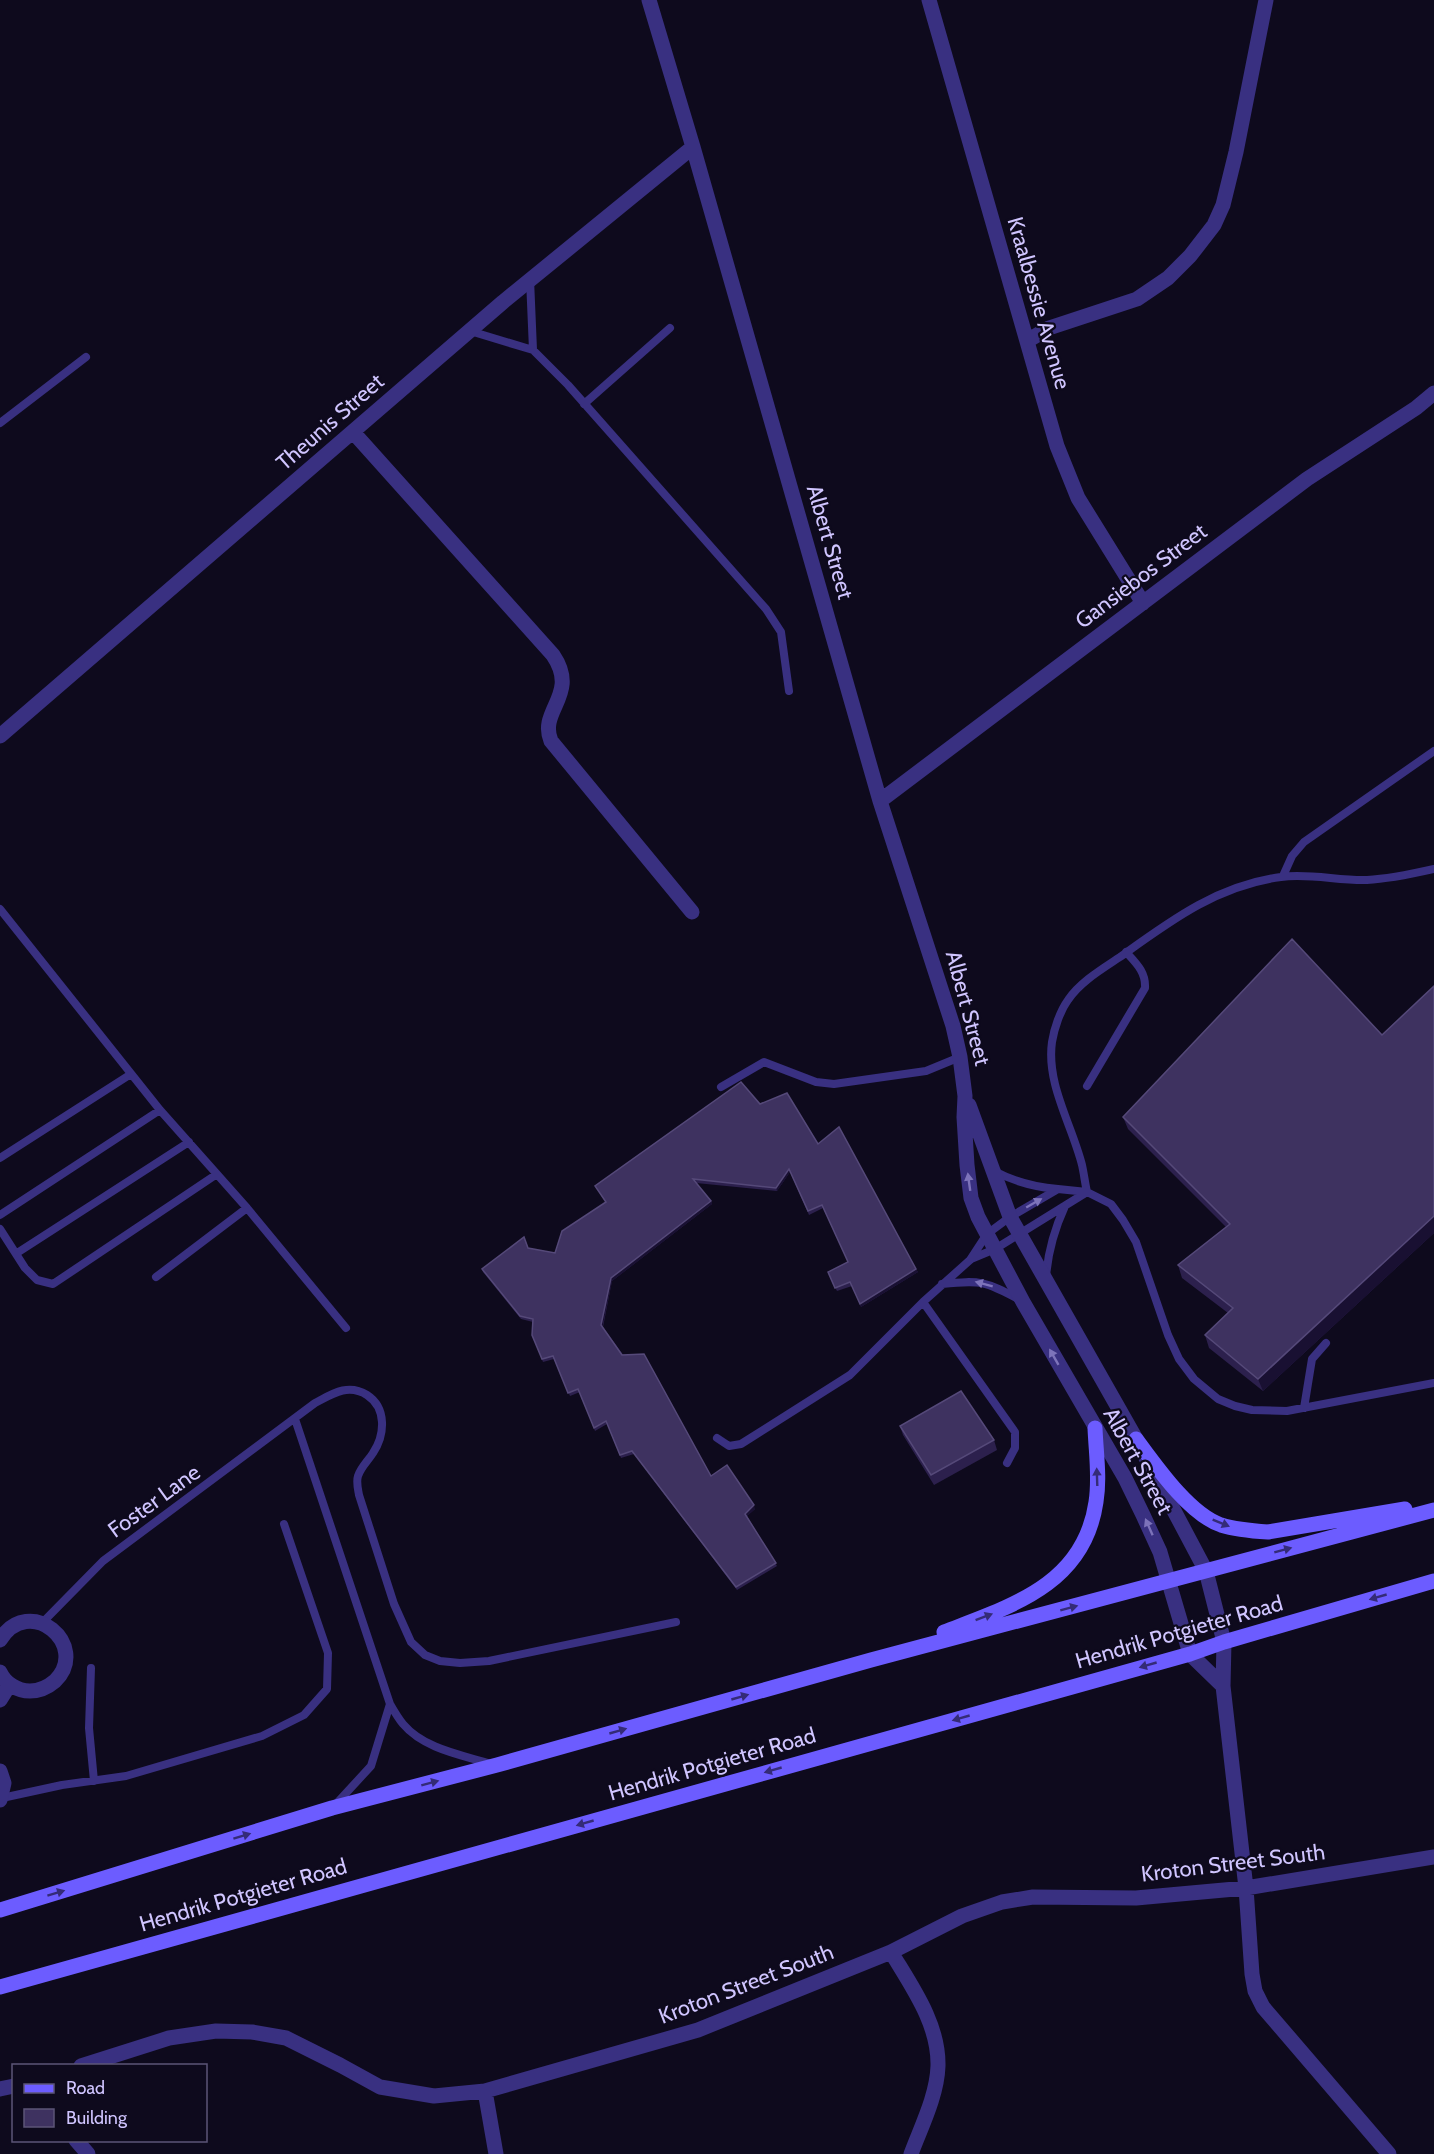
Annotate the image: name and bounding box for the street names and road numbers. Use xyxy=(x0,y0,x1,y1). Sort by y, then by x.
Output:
street label: Kraalbessie Avenue xyxy=(1002,214,1076,392)
street label: Theunis Street xyxy=(271,368,390,476)
street label: Albert Street xyxy=(801,482,859,603)
street label: Gansiebos Street xyxy=(1070,517,1213,634)
street label: Albert Street xyxy=(940,948,996,1069)
street label: Albert Street xyxy=(1098,1403,1179,1520)
street label: Foster Lane xyxy=(103,1459,205,1543)
street label: Hendrik Potgieter Road xyxy=(1072,1589,1286,1675)
street label: Hendrik Potgieter Road xyxy=(605,1721,819,1807)
street label: Kroton Street South xyxy=(1140,1838,1326,1888)
street label: Hendrik Potgieter Road xyxy=(136,1852,350,1938)
street label: Kroton Street South xyxy=(655,1938,837,2030)

